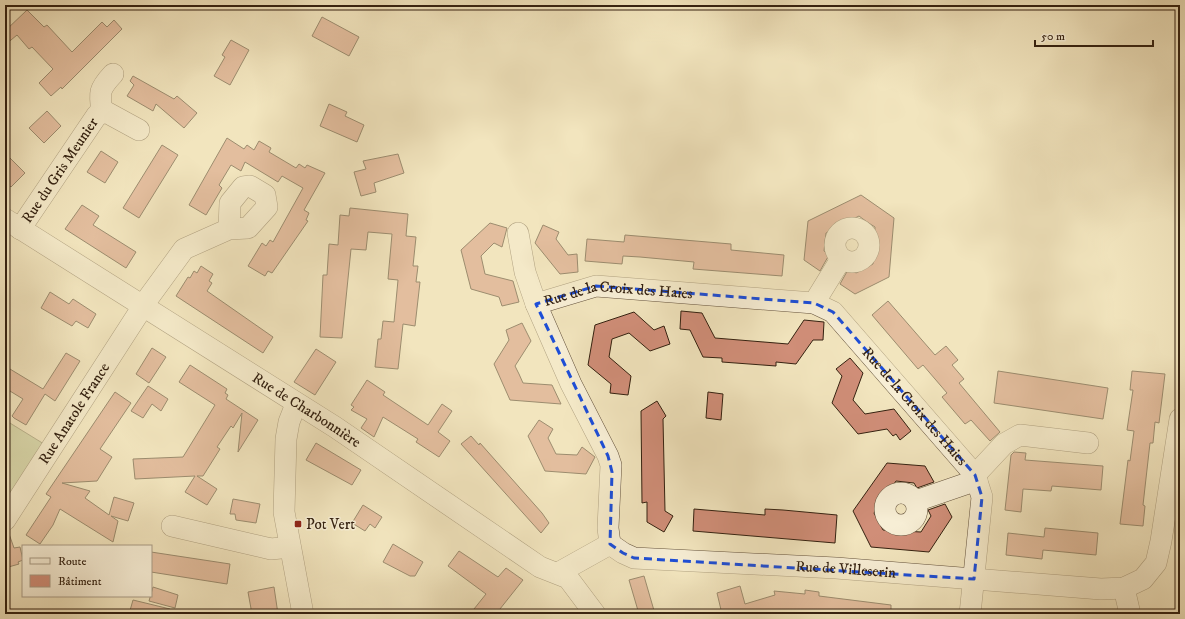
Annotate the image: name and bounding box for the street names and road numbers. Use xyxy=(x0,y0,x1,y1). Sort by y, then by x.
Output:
street label: Rue du Gris Meunier xyxy=(17,113,102,227)
street label: Rue de la Croix des Haies xyxy=(541,277,693,311)
street label: Rue de la Croix des Haies xyxy=(858,343,972,469)
street label: Rue Anatole France xyxy=(34,359,114,468)
street label: Rue de Charbonnière xyxy=(249,368,365,452)
street label: Rue de Villeserin xyxy=(795,557,897,582)

